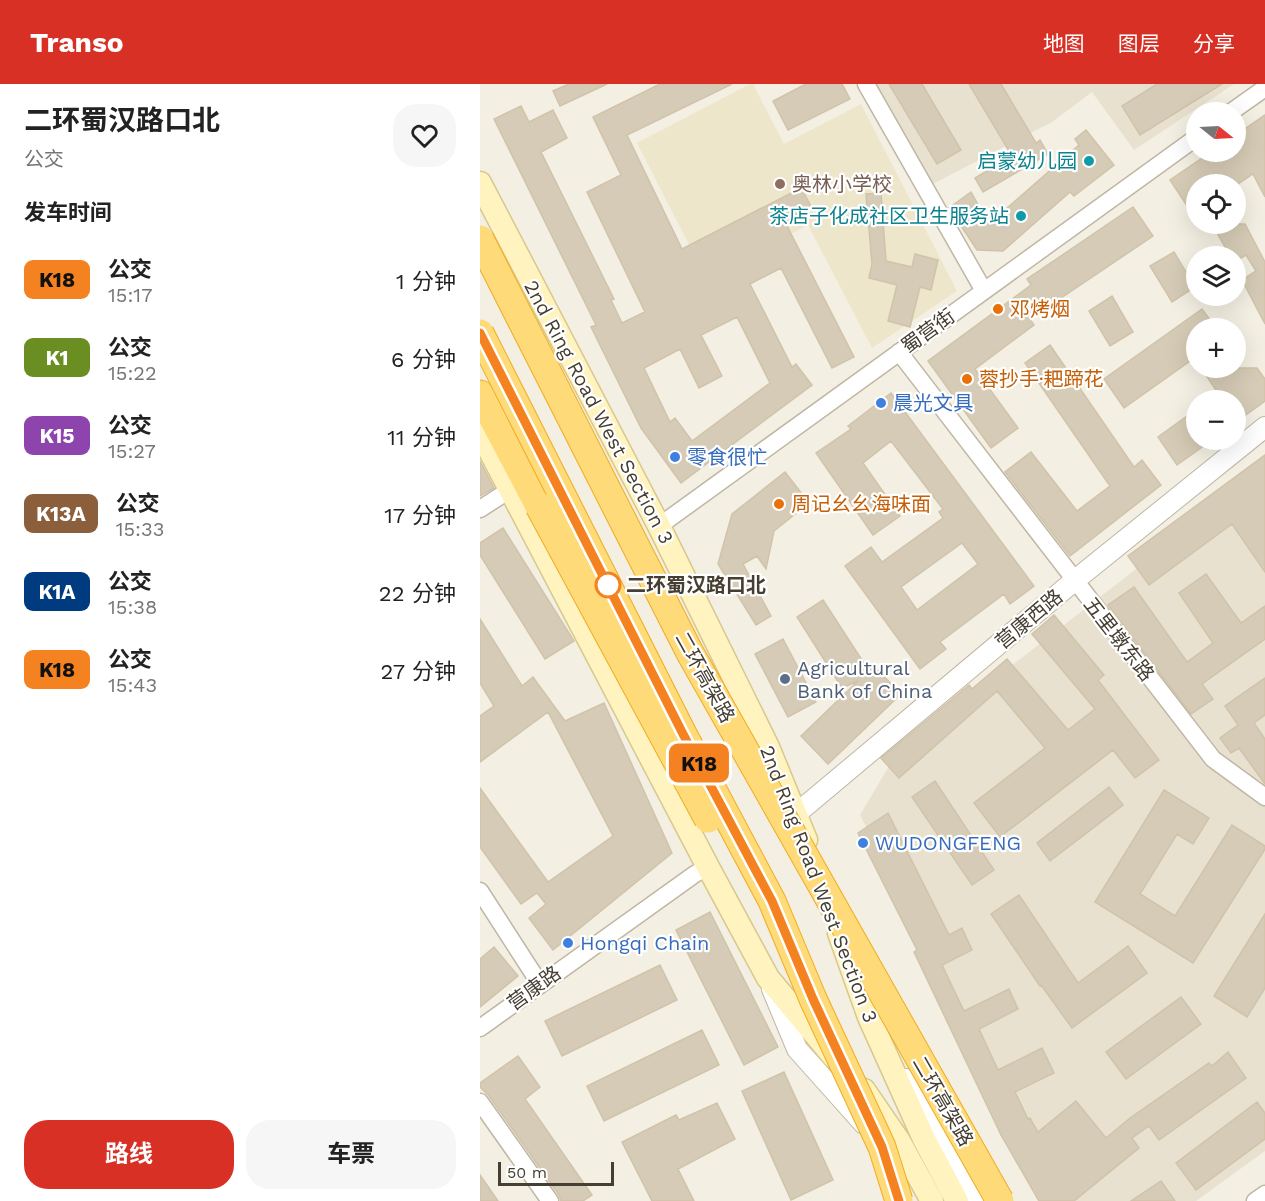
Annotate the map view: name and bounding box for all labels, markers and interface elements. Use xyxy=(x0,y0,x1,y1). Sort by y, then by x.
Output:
text: Transo xyxy=(30,26,124,59)
text: 地图 xyxy=(1043,31,1085,56)
text: 图层 xyxy=(1118,31,1160,56)
text: 分享 xyxy=(1193,31,1235,56)
north arrow xyxy=(1186,102,1246,162)
map controls xyxy=(1186,102,1246,450)
text: 二环蜀汉路口北 xyxy=(24,104,220,137)
button: heart xyxy=(393,104,456,167)
text: 公交 xyxy=(24,147,64,171)
place label: 启蒙幼儿园 xyxy=(977,149,1077,173)
marker: 启蒙幼儿园 xyxy=(1082,154,1096,168)
place label: 奥林小学校 xyxy=(792,172,892,196)
button: locate xyxy=(1186,174,1246,234)
marker: 奥林小学校 xyxy=(773,177,787,191)
text: 发车时间 xyxy=(24,200,112,225)
place label: 茶店子化成社区卫生服务站 xyxy=(769,204,1009,228)
marker: 茶店子化成社区卫生服务站 xyxy=(1014,209,1028,223)
button: layers xyxy=(1186,246,1246,306)
text: 公交 xyxy=(108,257,152,282)
text: K18 xyxy=(39,267,75,292)
text: 1 分钟 xyxy=(396,269,456,294)
street label: 2nd Ring Road West Section 3 xyxy=(519,276,679,548)
text: 15:17 xyxy=(108,283,152,307)
place label: 邓烤烟 xyxy=(1010,297,1070,321)
marker: 邓烤烟 xyxy=(991,302,1005,316)
street label: 蜀营街 xyxy=(897,304,959,358)
button: + xyxy=(1186,318,1246,378)
text: 公交 xyxy=(108,335,152,360)
text: K1 xyxy=(46,345,68,370)
text: 6 分钟 xyxy=(391,347,456,372)
text: 15:22 xyxy=(108,361,157,385)
place label: 蓉抄手·耙蹄花 xyxy=(979,367,1104,391)
marker: 蓉抄手·耙蹄花 xyxy=(960,372,974,386)
button: − xyxy=(1186,390,1246,450)
place label: 晨光文具 xyxy=(893,391,973,415)
marker: 晨光文具 xyxy=(874,396,888,410)
text: 公交 xyxy=(108,413,152,438)
text: K15 xyxy=(39,423,75,448)
text: 11 分钟 xyxy=(387,425,456,450)
text: 15:27 xyxy=(108,439,156,463)
place label: 零食很忙 xyxy=(687,445,767,469)
marker: 零食很忙 xyxy=(668,450,682,464)
text: 公交 xyxy=(116,491,160,516)
place label: 周记幺幺海味面 xyxy=(791,492,931,516)
marker: 周记幺幺海味面 xyxy=(772,497,786,511)
text: K13A xyxy=(36,501,86,526)
text: 17 分钟 xyxy=(384,503,456,528)
text: 15:33 xyxy=(116,517,164,541)
text: 公交 xyxy=(108,569,152,594)
marker: 二环蜀汉路口北 xyxy=(595,572,621,598)
place label: 二环蜀汉路口北 xyxy=(626,573,766,597)
text: K1A xyxy=(38,579,76,604)
text: 22 分钟 xyxy=(379,581,456,606)
street label: 营康西路 xyxy=(991,584,1067,654)
street label: 五里墩东路 xyxy=(1079,592,1159,686)
text: 15:38 xyxy=(108,595,157,619)
street label: 二环高架路 xyxy=(670,627,740,727)
text: 公交 xyxy=(108,647,152,672)
place label: Agricultural Bank of China xyxy=(797,656,932,703)
text: K18 xyxy=(39,657,75,682)
text: 27 分钟 xyxy=(380,659,456,684)
marker: Agricultural Bank of China xyxy=(778,672,792,686)
text: 15:43 xyxy=(108,673,157,697)
street label: 2nd Ring Road West Section 3 xyxy=(755,742,883,1026)
line badge: K18 xyxy=(664,744,734,782)
text: K18 xyxy=(681,751,717,776)
place label: WUDONGFENG xyxy=(875,831,1021,855)
marker: WUDONGFENG xyxy=(856,836,870,850)
place label: Hongqi Chain xyxy=(580,931,709,955)
marker: Hongqi Chain xyxy=(561,936,575,950)
street label: 营康路 xyxy=(503,961,565,1015)
street label: 二环高架路 xyxy=(908,1052,978,1150)
button: 路线 xyxy=(24,1120,234,1189)
button: 车票 xyxy=(246,1120,456,1189)
scale bar xyxy=(498,1159,614,1186)
text: 50 m xyxy=(507,1163,547,1182)

